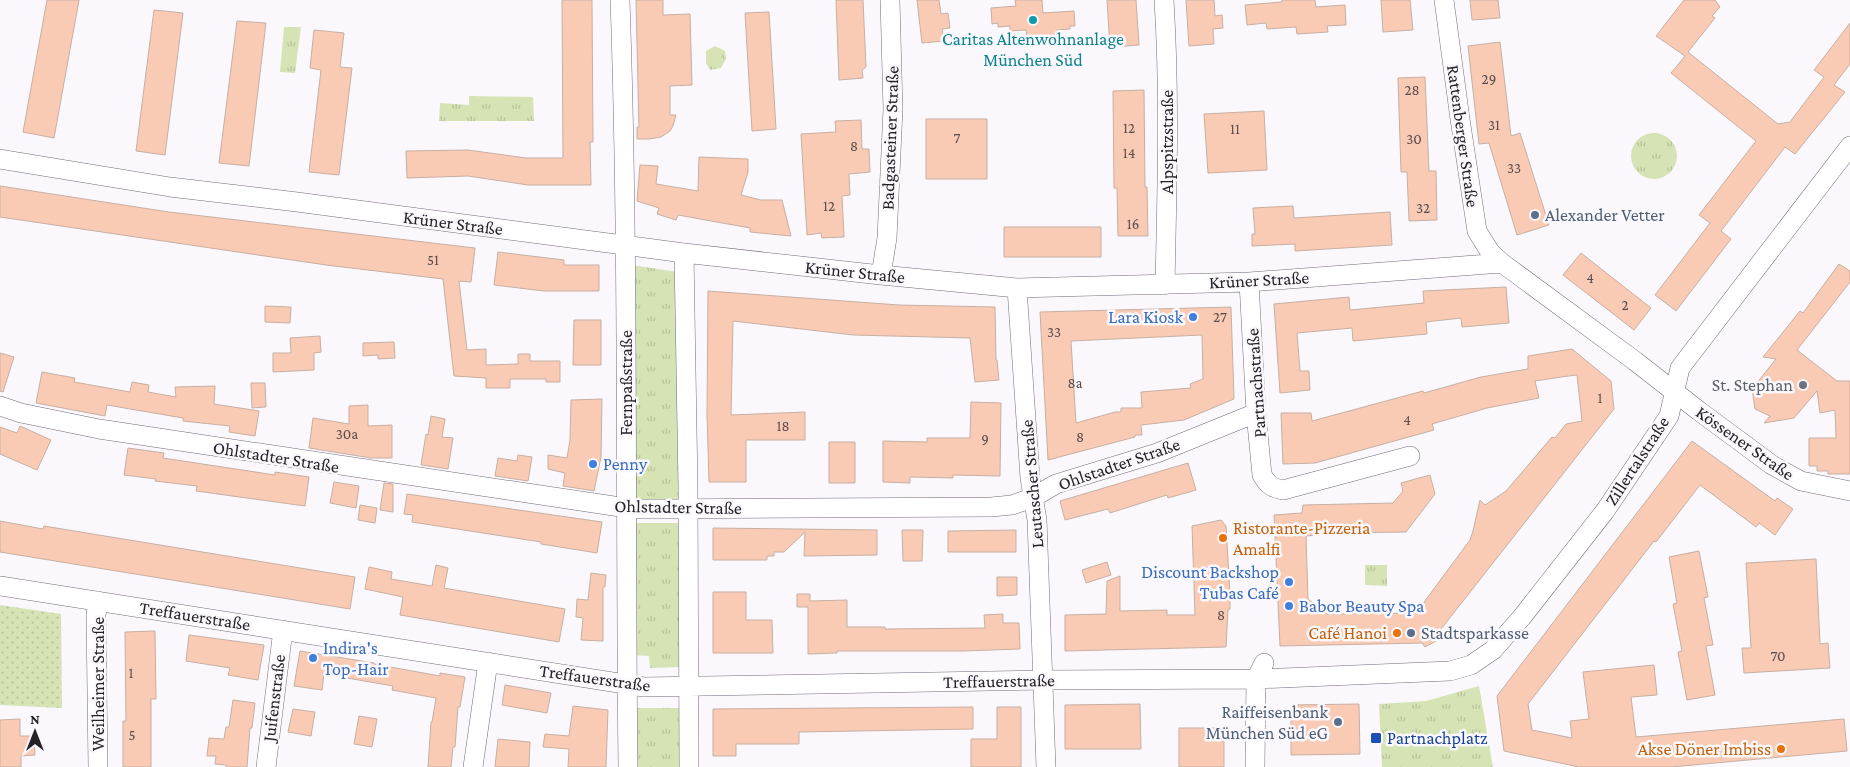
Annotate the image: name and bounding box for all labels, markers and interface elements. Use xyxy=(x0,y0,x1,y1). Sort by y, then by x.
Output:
marker: Caritas Altenwohnanlage München Süd xyxy=(1027,14,1039,26)
place label: Caritas Altenwohnanlage München Süd xyxy=(942,29,1124,70)
street label: Rattenberger Straße xyxy=(1443,63,1483,209)
street label: Badgasteiner Straße xyxy=(877,66,903,210)
house number: 29 xyxy=(1482,71,1496,87)
house number: 28 xyxy=(1404,82,1420,98)
street label: Alpspitzstraße xyxy=(1157,90,1177,194)
house number: 31 xyxy=(1488,117,1500,133)
house number: 12 xyxy=(1123,120,1135,136)
house number: 11 xyxy=(1230,121,1240,137)
house number: 7 xyxy=(954,130,961,146)
house number: 30 xyxy=(1406,131,1422,147)
house number: 8 xyxy=(850,138,858,154)
house number: 14 xyxy=(1123,145,1135,161)
house number: 33 xyxy=(1507,160,1521,176)
house number: 12 xyxy=(823,198,835,214)
house number: 32 xyxy=(1416,200,1430,216)
place label: Alexander Vetter xyxy=(1545,205,1665,225)
street label: Krüner Straße xyxy=(402,207,504,239)
marker: Alexander Vetter xyxy=(1529,209,1541,221)
house number: 16 xyxy=(1127,216,1139,232)
house number: 51 xyxy=(427,252,439,268)
street label: Krüner Straße xyxy=(804,257,906,287)
street label: Krüner Straße xyxy=(1208,267,1310,293)
house number: 4 xyxy=(1586,270,1594,286)
house number: 2 xyxy=(1621,297,1629,313)
place label: Lara Kiosk xyxy=(1108,307,1183,327)
house number: 27 xyxy=(1213,309,1227,325)
marker: Lara Kiosk xyxy=(1187,311,1199,323)
house number: 33 xyxy=(1047,324,1061,340)
street label: Partnachstraße xyxy=(1242,327,1270,438)
street label: Fernpaßstraße xyxy=(616,330,636,436)
house number: 8a xyxy=(1067,375,1083,391)
place label: St. Stephan xyxy=(1712,375,1793,395)
marker: St. Stephan xyxy=(1797,379,1809,391)
house number: 1 xyxy=(1598,390,1603,406)
street label: Kössener Straße xyxy=(1692,402,1798,484)
house number: 4 xyxy=(1403,412,1411,428)
street label: Zillertalstraße xyxy=(1601,413,1673,509)
house number: 18 xyxy=(776,418,790,434)
street label: Leutascher Straße xyxy=(1016,419,1048,549)
house number: 30a xyxy=(336,426,358,442)
house number: 8 xyxy=(1076,429,1084,445)
house number: 9 xyxy=(981,431,989,447)
street label: Ohlstadter Straße xyxy=(1056,434,1183,494)
street label: Ohlstadter Straße xyxy=(212,437,341,477)
place label: Penny xyxy=(603,454,648,474)
marker: Penny xyxy=(587,458,599,470)
street label: Ohlstadter Straße xyxy=(614,496,742,518)
place label: Ristorante-Pizzeria Amalfi xyxy=(1233,518,1370,559)
marker: Ristorante-Pizzeria Amalfi xyxy=(1217,532,1229,544)
place label: Discount Backshop Tubas Café xyxy=(1141,562,1279,603)
marker: Discount Backshop Tubas Café xyxy=(1283,576,1295,588)
place label: Babor Beauty Spa xyxy=(1299,596,1424,616)
street label: Treffauerstraße xyxy=(138,597,252,635)
marker: Babor Beauty Spa xyxy=(1283,600,1295,612)
house number: 8 xyxy=(1217,607,1225,623)
street label: Weilheimer Straße xyxy=(88,617,108,751)
place label: Café Hanoi xyxy=(1308,623,1387,643)
place label: Stadtsparkasse xyxy=(1421,623,1529,643)
marker: Café Hanoi xyxy=(1391,627,1403,639)
marker: Stadtsparkasse xyxy=(1405,627,1417,639)
place label: Indira's Top-Hair xyxy=(323,638,389,679)
house number: 70 xyxy=(1770,648,1786,664)
marker: Indira's Top-Hair xyxy=(307,652,319,664)
street label: Juifenstraße xyxy=(258,653,289,745)
street label: Treffauerstraße xyxy=(538,660,652,696)
house number: 1 xyxy=(129,665,134,681)
street label: Treffauerstraße xyxy=(943,670,1055,692)
place label: Raiffeisenbank München Süd eG xyxy=(1206,702,1328,743)
north arrow xyxy=(10,707,60,757)
text: N xyxy=(30,711,40,727)
marker: Raiffeisenbank München Süd eG xyxy=(1332,716,1344,728)
house number: 5 xyxy=(128,727,136,743)
place label: Partnachplatz xyxy=(1387,728,1488,748)
marker: Partnachplatz xyxy=(1369,731,1383,745)
place label: Akse Döner Imbiss xyxy=(1638,739,1771,759)
marker: Akse Döner Imbiss xyxy=(1775,743,1787,755)

